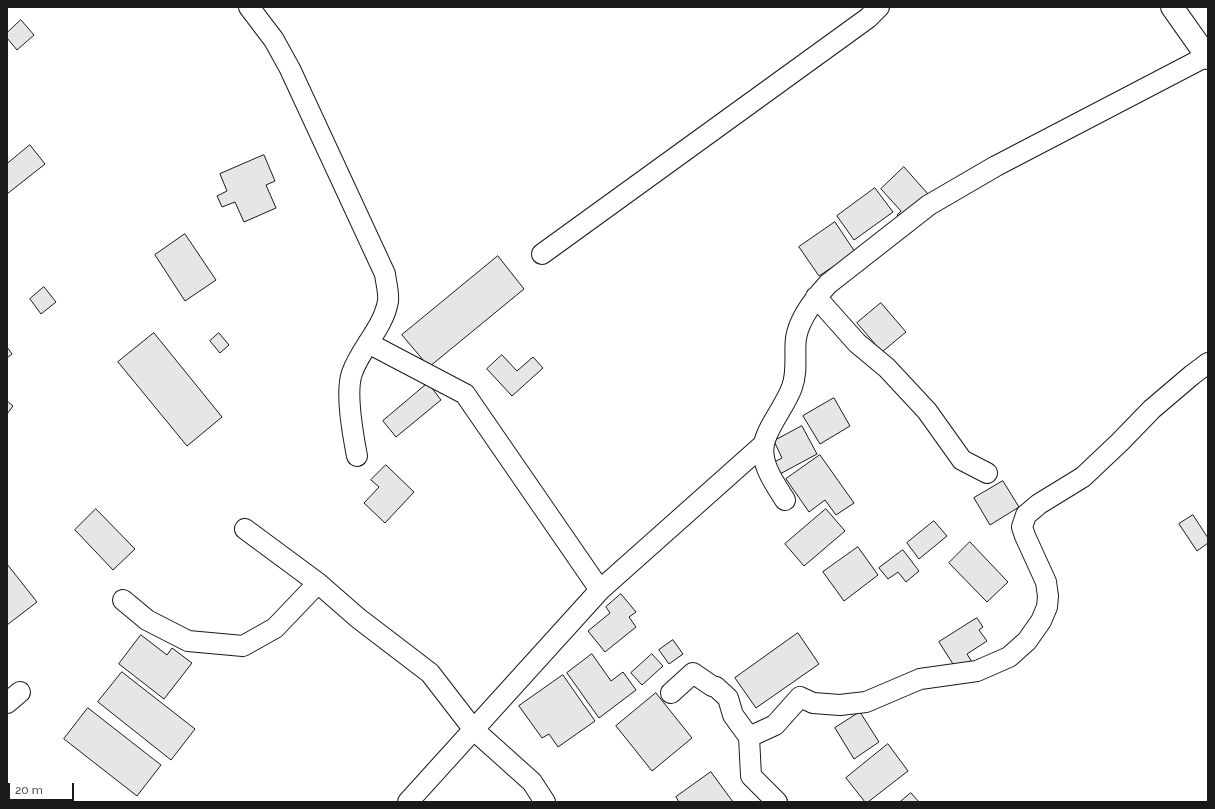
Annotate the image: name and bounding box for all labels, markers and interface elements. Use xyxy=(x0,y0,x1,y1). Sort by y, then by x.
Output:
scale bar xyxy=(10,775,76,801)
text: 20 m xyxy=(15,783,43,797)

